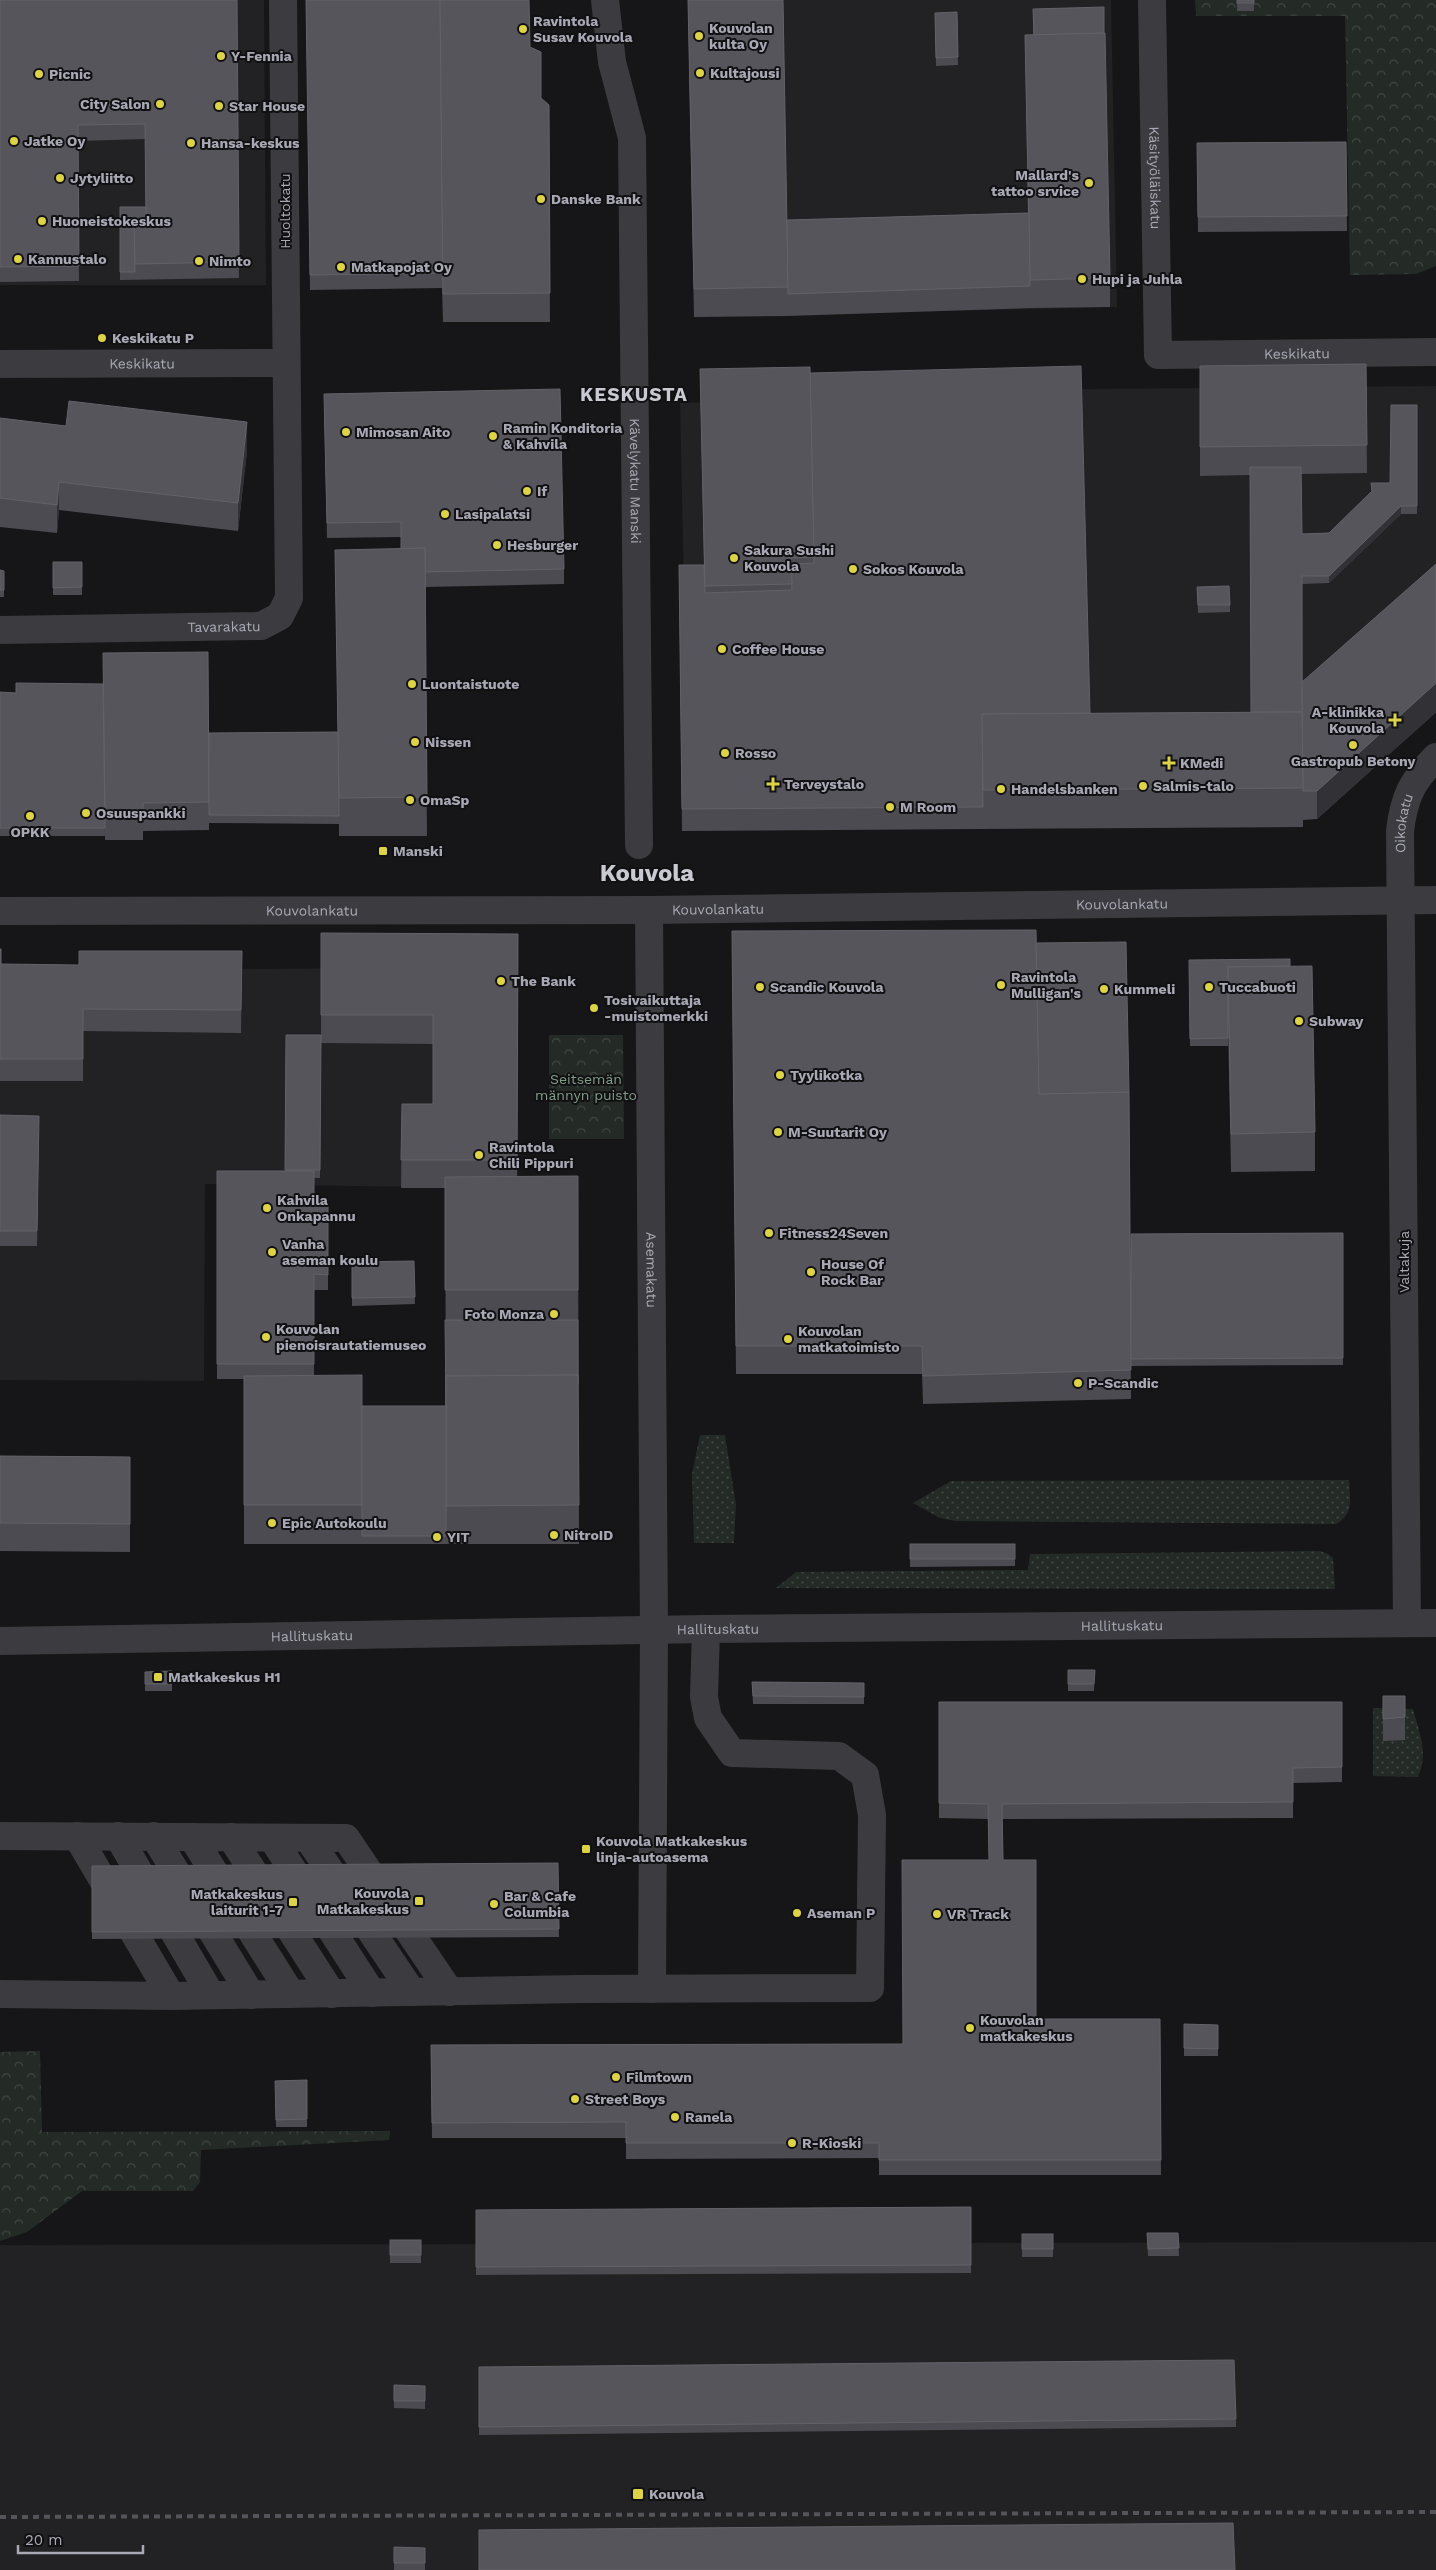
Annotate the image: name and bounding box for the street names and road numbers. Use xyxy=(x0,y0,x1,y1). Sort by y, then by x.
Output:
street label: Käsityöläiskatu xyxy=(1146,126,1164,230)
street label: Huoltokatu xyxy=(277,173,293,249)
street label: Keskikatu xyxy=(1264,345,1330,362)
street label: Keskikatu xyxy=(109,355,175,372)
street label: Kävelykatu Manski xyxy=(627,418,644,544)
street label: Tavarakatu xyxy=(187,618,261,635)
street label: Oikokatu xyxy=(1392,791,1416,853)
street label: Kouvolankatu xyxy=(1076,895,1168,913)
street label: Kouvolankatu xyxy=(672,901,764,918)
street label: Kouvolankatu xyxy=(266,902,358,919)
street label: Valtakuja xyxy=(1396,1231,1412,1293)
street label: Asemakatu xyxy=(643,1232,660,1308)
street label: Hallituskatu xyxy=(1081,1617,1163,1634)
street label: Hallituskatu xyxy=(677,1621,759,1637)
street label: Hallituskatu xyxy=(271,1627,353,1644)

